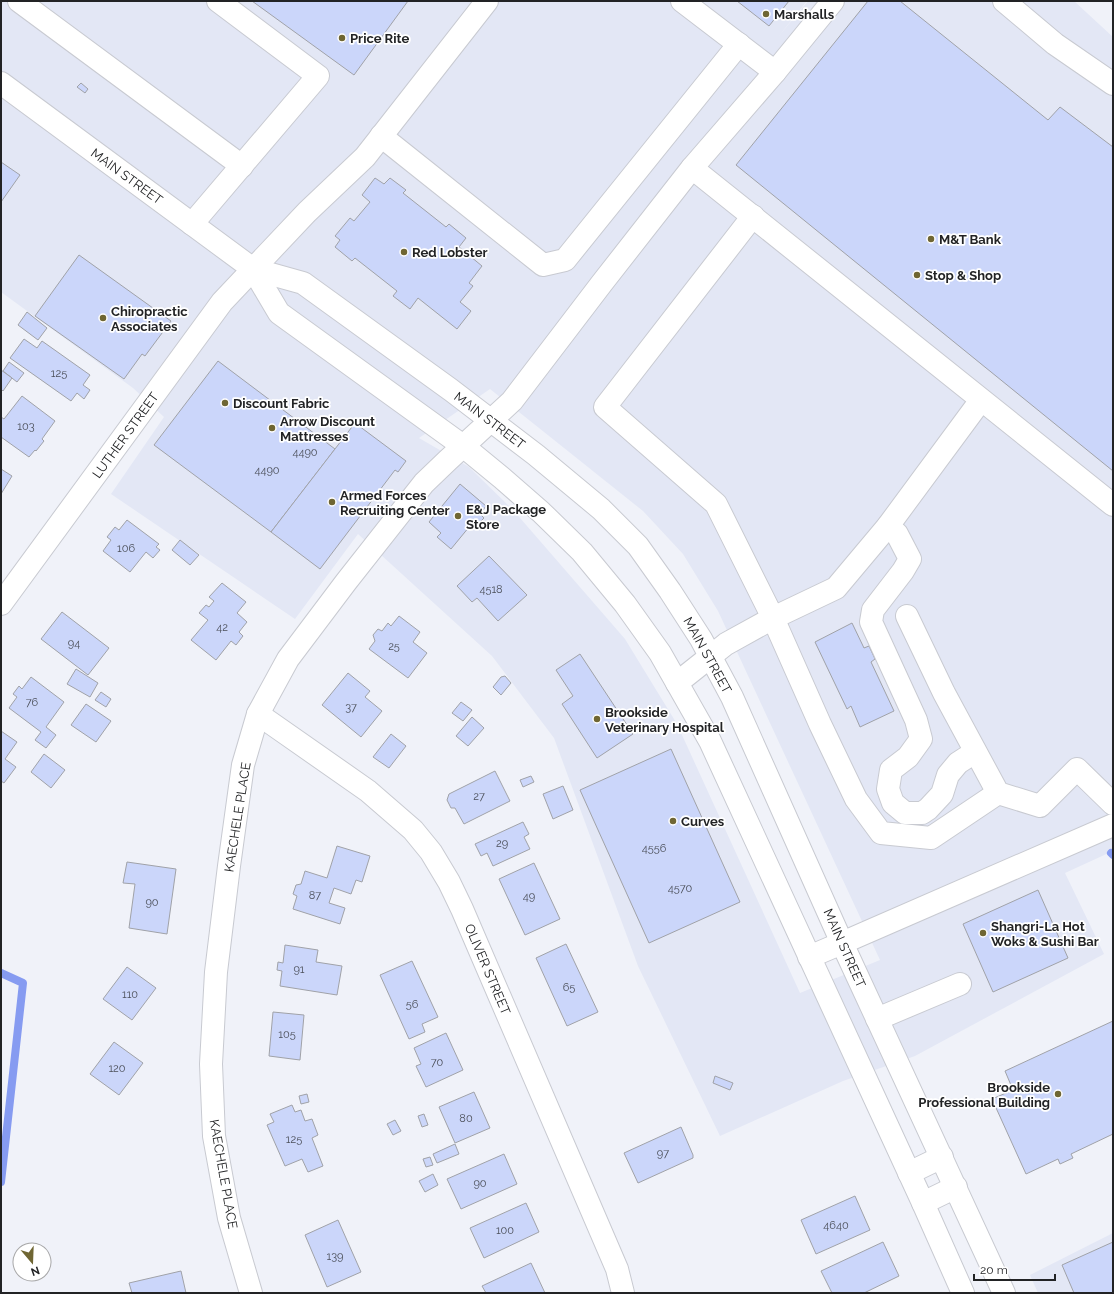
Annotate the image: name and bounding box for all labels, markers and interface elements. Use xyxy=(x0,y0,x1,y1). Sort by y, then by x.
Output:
place label: Marshalls xyxy=(774,7,835,22)
marker: Marshalls xyxy=(761,9,771,19)
place label: Price Rite xyxy=(350,31,409,46)
marker: Price Rite xyxy=(337,33,347,43)
street label: MAIN STREET xyxy=(88,145,165,207)
place label: M&T Bank xyxy=(939,232,1002,247)
marker: M&T Bank xyxy=(926,234,936,244)
place label: Red Lobster xyxy=(412,245,487,260)
marker: Red Lobster xyxy=(399,247,409,257)
place label: Stop & Shop xyxy=(925,268,1001,283)
marker: Stop & Shop xyxy=(912,270,922,280)
place label: Chiropractic Associates xyxy=(111,304,188,334)
marker: Chiropractic Associates xyxy=(98,313,108,323)
house number: 125 xyxy=(51,367,67,380)
street label: LUTHER STREET xyxy=(89,389,162,481)
street label: MAIN STREET xyxy=(451,389,528,452)
place label: Discount Fabric xyxy=(233,396,330,411)
marker: Discount Fabric xyxy=(220,398,230,408)
place label: Arrow Discount Mattresses xyxy=(280,414,375,444)
house number: 103 xyxy=(17,420,35,433)
marker: Arrow Discount Mattresses xyxy=(267,423,277,433)
house number: 4490 xyxy=(292,446,318,459)
house number: 4490 xyxy=(254,464,280,477)
place label: Armed Forces Recruiting Center xyxy=(340,488,450,518)
marker: Armed Forces Recruiting Center xyxy=(327,497,337,507)
place label: E&J Package Store xyxy=(466,502,546,532)
marker: E&J Package Store xyxy=(453,511,463,521)
house number: 106 xyxy=(117,542,135,555)
house number: 4518 xyxy=(479,583,503,596)
street label: MAIN STREET xyxy=(680,615,735,696)
house number: 42 xyxy=(216,621,228,634)
house number: 94 xyxy=(68,637,80,650)
house number: 25 xyxy=(388,640,400,653)
house number: 76 xyxy=(26,696,39,709)
house number: 37 xyxy=(345,701,357,714)
place label: Brookside Veterinary Hospital xyxy=(605,705,725,735)
marker: Brookside Veterinary Hospital xyxy=(592,714,602,724)
street label: KAECHELE PLACE xyxy=(221,761,254,873)
house number: 27 xyxy=(473,790,485,803)
place label: Curves xyxy=(681,814,725,829)
marker: Curves xyxy=(668,816,678,826)
house number: 29 xyxy=(496,837,508,850)
house number: 4556 xyxy=(642,842,667,855)
house number: 4570 xyxy=(668,882,693,895)
house number: 87 xyxy=(309,889,321,902)
house number: 49 xyxy=(523,890,535,903)
house number: 90 xyxy=(145,896,159,909)
street label: MAIN STREET xyxy=(820,906,869,990)
place label: Shangri-La Hot Woks & Sushi Bar xyxy=(991,919,1099,949)
street label: OLIVER STREET xyxy=(462,922,513,1017)
marker: Shangri-La Hot Woks & Sushi Bar xyxy=(978,928,988,938)
house number: 91 xyxy=(293,963,305,976)
house number: 65 xyxy=(563,981,575,994)
house number: 110 xyxy=(122,988,138,1001)
house number: 56 xyxy=(406,998,419,1011)
house number: 105 xyxy=(278,1028,296,1041)
house number: 70 xyxy=(431,1056,444,1069)
house number: 120 xyxy=(108,1062,126,1075)
place label: Brookside Professional Building xyxy=(918,1080,1050,1110)
marker: Brookside Professional Building xyxy=(1053,1089,1063,1099)
house number: 80 xyxy=(459,1112,473,1125)
street label: KAECHELE PLACE xyxy=(206,1118,241,1230)
house number: 125 xyxy=(286,1133,302,1146)
house number: 97 xyxy=(657,1147,669,1160)
house number: 90 xyxy=(473,1177,487,1190)
house number: 4640 xyxy=(823,1219,849,1232)
house number: 100 xyxy=(496,1224,514,1237)
north arrow xyxy=(12,1242,52,1282)
house number: 139 xyxy=(326,1250,344,1263)
scale bar xyxy=(974,1256,1055,1282)
text: N xyxy=(29,1263,41,1278)
text: 20 m xyxy=(980,1263,1008,1277)

